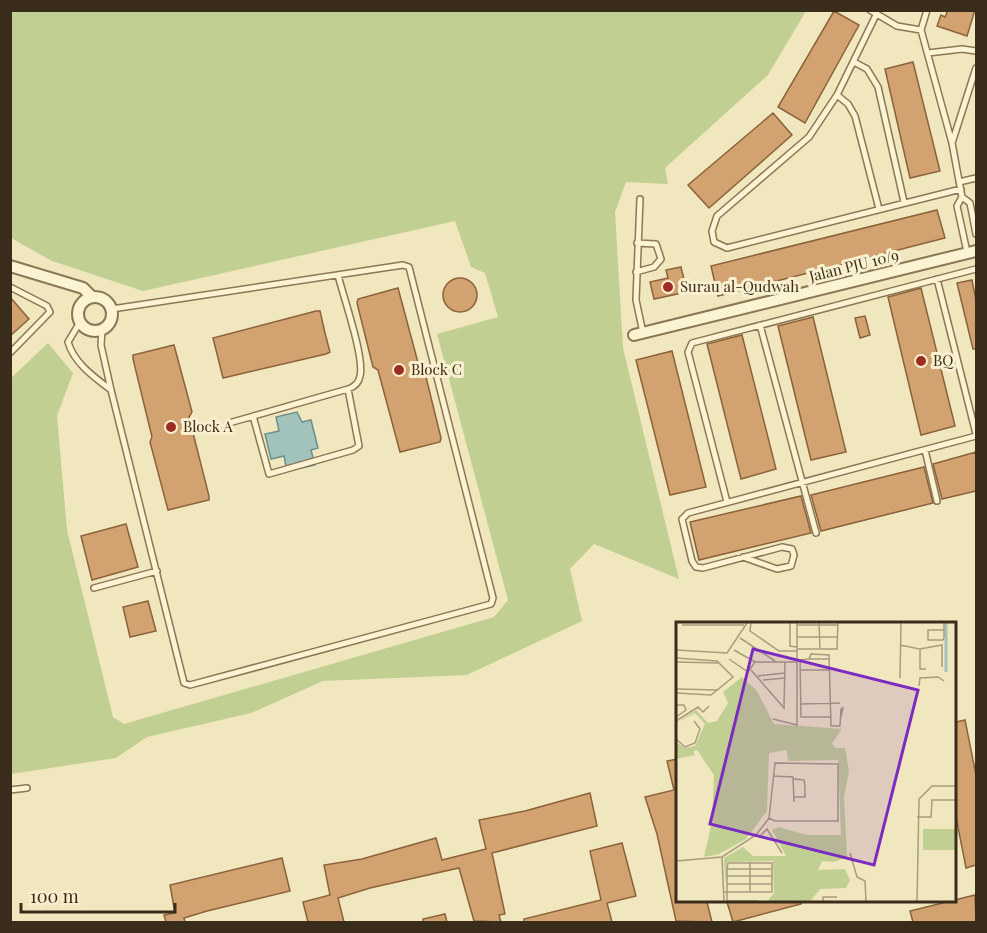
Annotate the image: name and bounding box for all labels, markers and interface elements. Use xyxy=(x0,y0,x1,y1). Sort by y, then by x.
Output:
street label: Jalan PJU 10/9 xyxy=(806,244,901,286)
place label: Surau al-Qudwah xyxy=(680,276,799,296)
marker: Surau al-Qudwah xyxy=(661,280,675,294)
place label: BQ xyxy=(933,350,954,370)
marker: BQ xyxy=(914,354,928,368)
place label: Block C xyxy=(411,359,462,379)
marker: Block C xyxy=(392,363,406,377)
place label: Block A xyxy=(183,416,233,436)
marker: Block A xyxy=(164,420,178,434)
inset map xyxy=(676,622,957,903)
scale bar xyxy=(21,876,176,914)
text: 100 m xyxy=(30,884,79,908)

